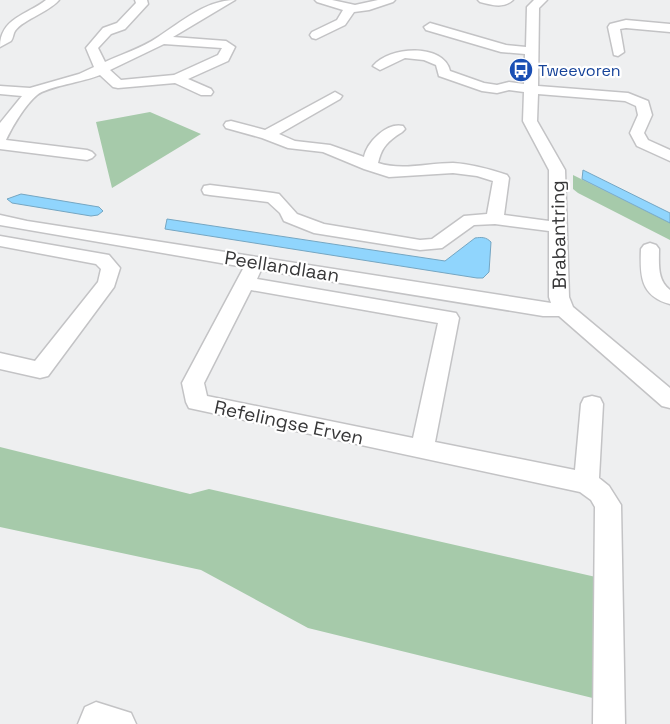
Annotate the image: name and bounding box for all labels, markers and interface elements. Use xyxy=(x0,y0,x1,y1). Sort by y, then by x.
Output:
bus stop icon: Tweevoren xyxy=(508,57,534,83)
place label: Tweevoren xyxy=(538,60,621,81)
street label: Brabantring xyxy=(545,180,572,290)
street label: Peellandlaan xyxy=(223,245,341,288)
street label: Refelingse Erven xyxy=(212,394,366,451)

